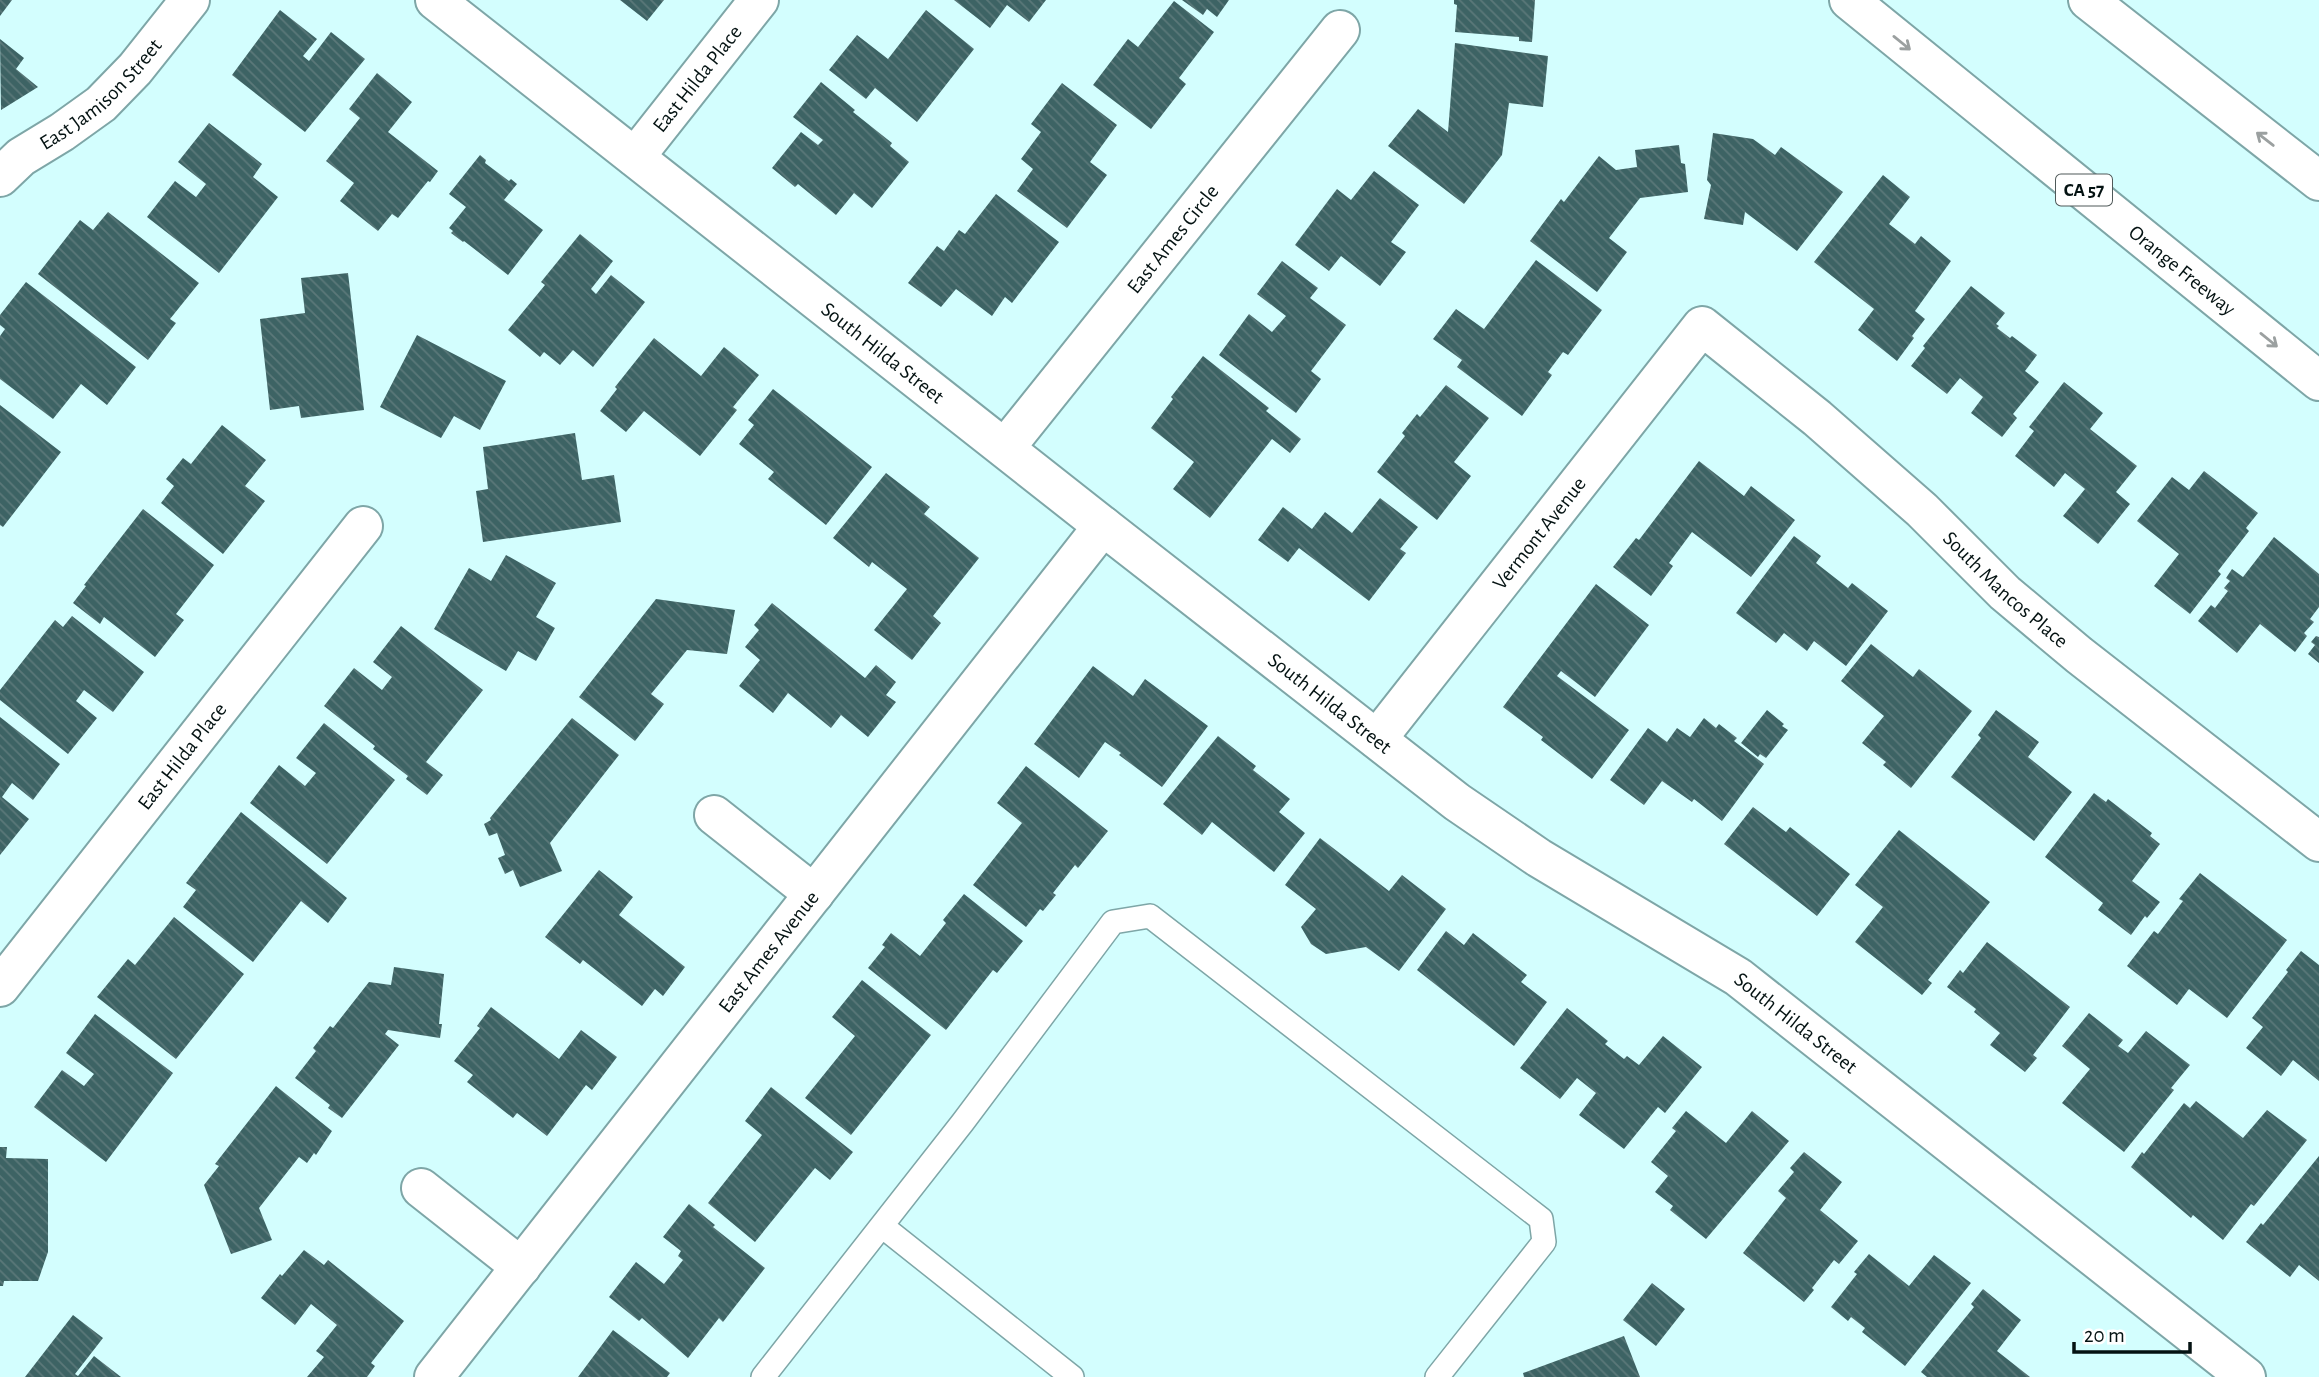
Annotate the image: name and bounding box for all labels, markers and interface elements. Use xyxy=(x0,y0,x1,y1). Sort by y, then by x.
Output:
street label: East Hilda Place xyxy=(649,21,745,136)
street label: East Jamison Street xyxy=(36,35,165,154)
one-way arrow xyxy=(1893,35,1911,51)
one-way arrow xyxy=(2257,132,2275,147)
road number: CA 57 xyxy=(2056,174,2112,206)
street label: East Ames Circle xyxy=(1123,180,1222,297)
street label: Orange Freeway xyxy=(2125,221,2240,319)
street label: South Hilda Street xyxy=(817,298,948,407)
one-way arrow xyxy=(2260,333,2278,348)
street label: Vermont Avenue xyxy=(1489,473,1590,593)
street label: South Mancos Place xyxy=(1939,527,2072,652)
street label: South Hilda Street xyxy=(1264,649,1396,757)
street label: East Hilda Place xyxy=(134,699,230,813)
street label: East Ames Avenue xyxy=(714,887,822,1016)
street label: South Hilda Street xyxy=(1731,968,1862,1077)
scale bar xyxy=(2074,1310,2190,1354)
text: 20 m xyxy=(2084,1325,2125,1346)

